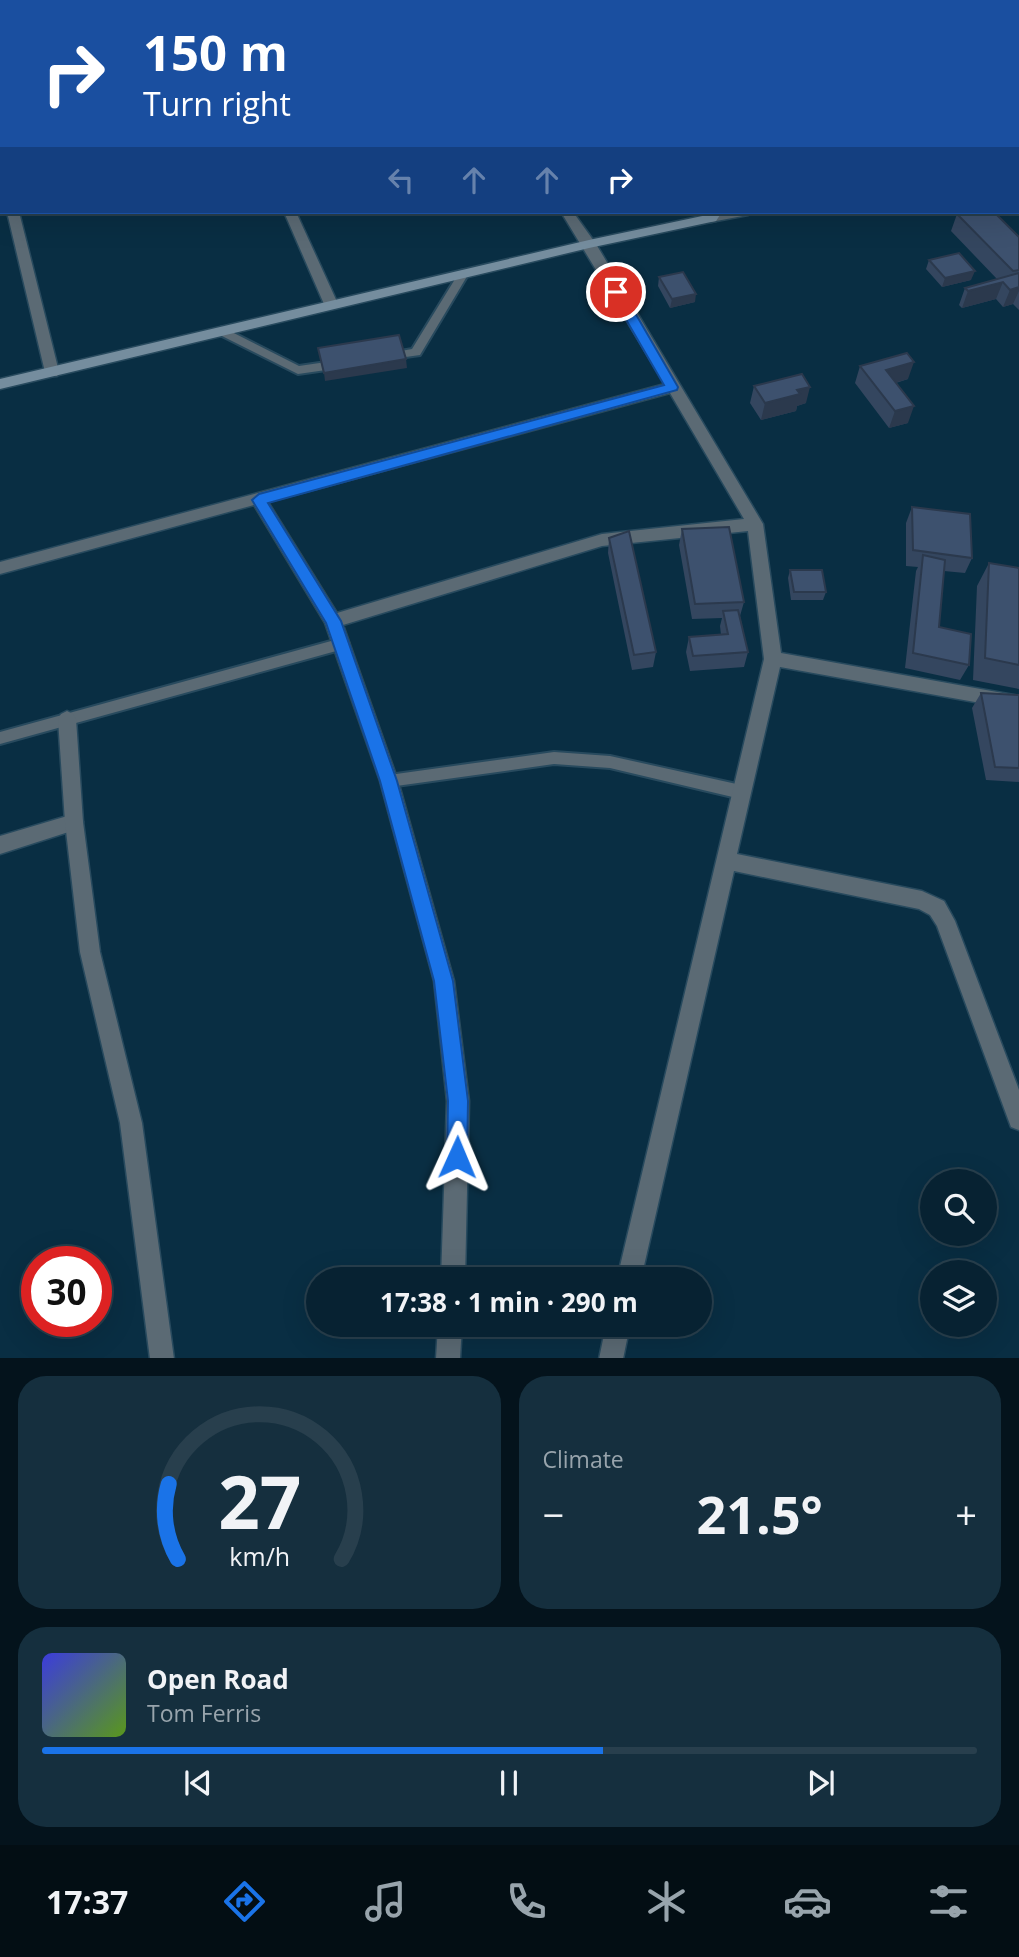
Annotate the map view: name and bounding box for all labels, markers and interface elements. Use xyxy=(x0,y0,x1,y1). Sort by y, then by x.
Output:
text: 150 m xyxy=(143,19,288,85)
icon: right xyxy=(28,28,119,119)
text: Turn right xyxy=(143,82,291,125)
icon: left xyxy=(382,161,420,199)
icon: ahead xyxy=(455,161,493,199)
icon: ahead xyxy=(528,161,566,199)
icon: right xyxy=(601,161,639,199)
pin xyxy=(586,262,646,322)
icon: arrive xyxy=(597,273,635,311)
position arrow xyxy=(420,1120,494,1194)
map controls xyxy=(920,1169,997,1337)
button: search xyxy=(920,1169,997,1246)
speed limit sign: 30 xyxy=(21,1246,112,1337)
button: layers xyxy=(920,1260,997,1337)
text: 17:38 · 1 min · 290 m xyxy=(380,1284,638,1320)
text: Climate xyxy=(543,1443,624,1475)
text: 27 xyxy=(218,1451,301,1550)
text: 21.5° xyxy=(697,1478,823,1549)
text: − xyxy=(543,1488,564,1540)
text: + xyxy=(955,1488,977,1540)
text: km/h xyxy=(229,1538,290,1572)
text: Open Road xyxy=(147,1661,289,1697)
text: Tom Ferris xyxy=(147,1697,261,1729)
icon: previous xyxy=(179,1764,217,1802)
icon: pause xyxy=(490,1764,528,1802)
icon: next xyxy=(802,1764,840,1802)
icon: directions xyxy=(220,1877,269,1926)
icon: music xyxy=(361,1877,410,1926)
icon: phone xyxy=(502,1877,551,1926)
icon: climate xyxy=(642,1877,691,1926)
icon: car xyxy=(783,1877,832,1926)
icon: filters xyxy=(924,1877,973,1926)
text: 17:37 xyxy=(46,1880,128,1923)

